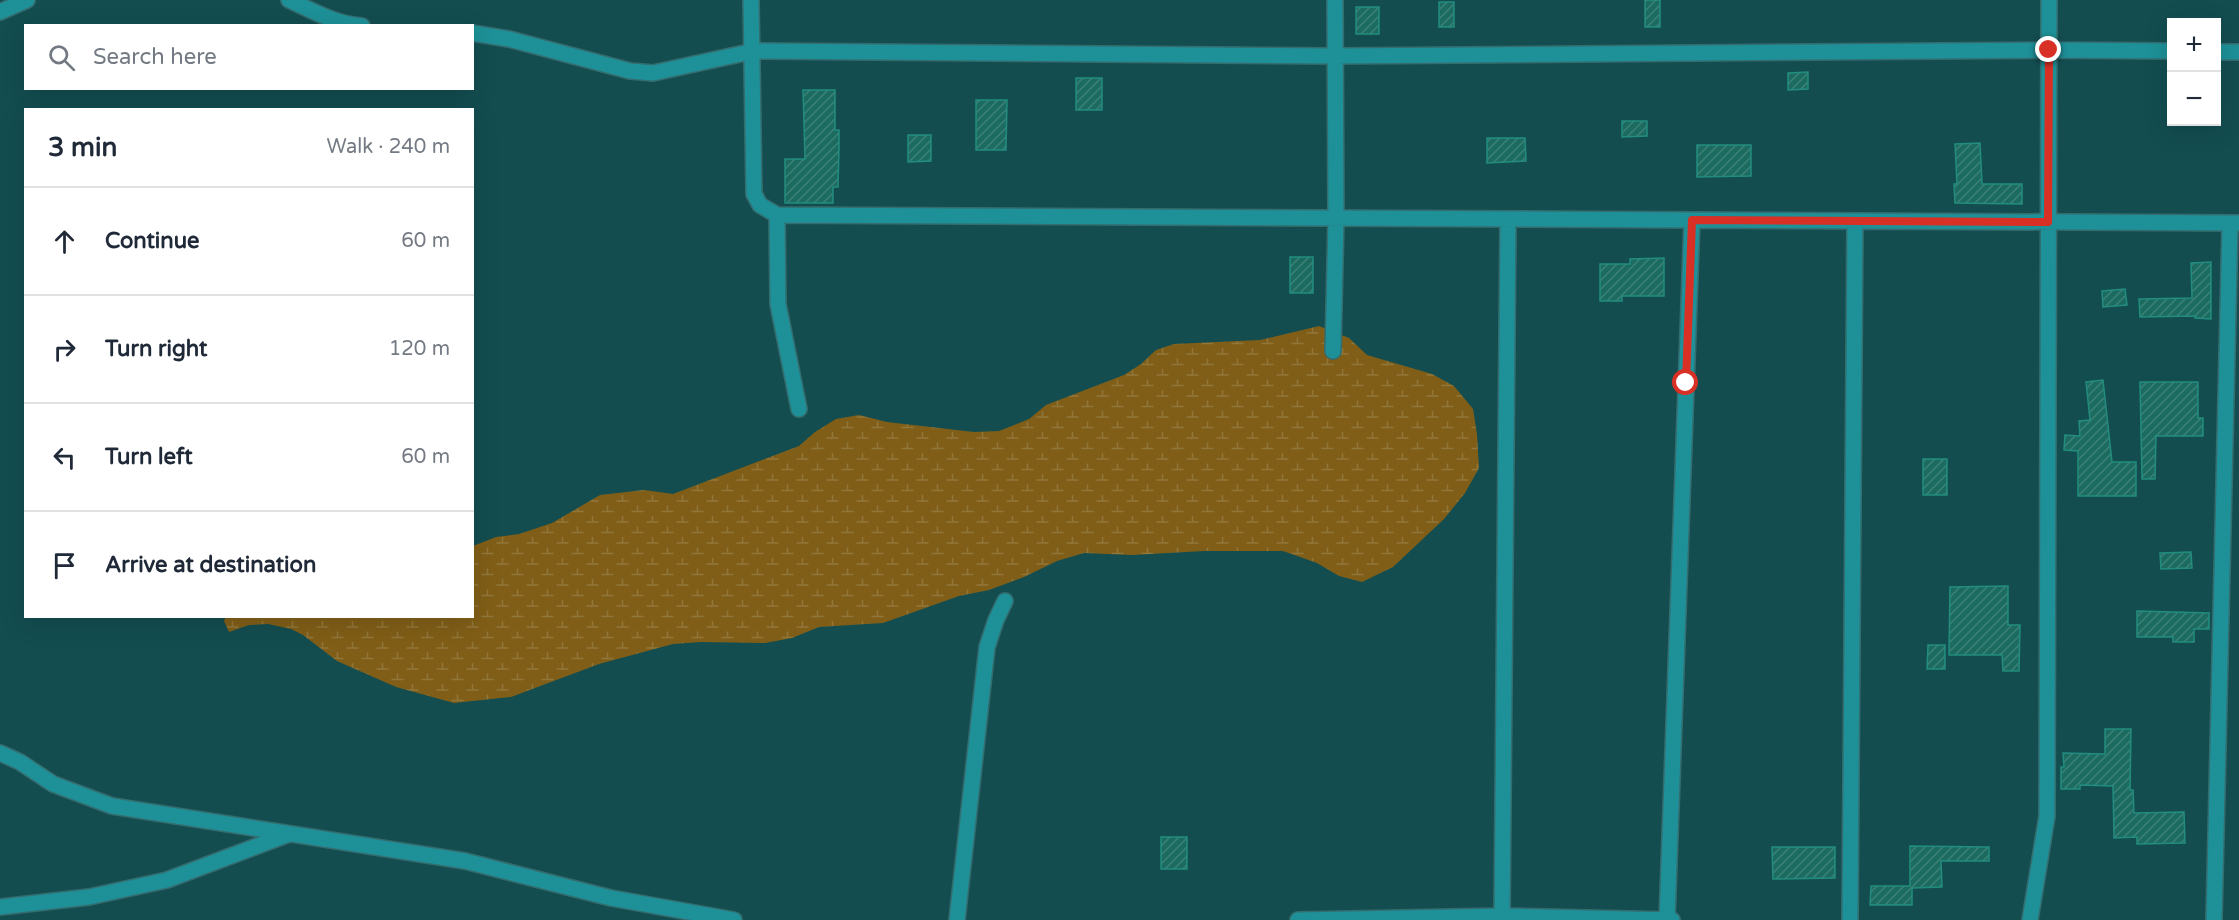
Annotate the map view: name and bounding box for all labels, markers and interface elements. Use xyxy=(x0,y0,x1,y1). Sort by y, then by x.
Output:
map controls xyxy=(2167,18,2221,126)
button: + xyxy=(2167,18,2221,72)
search box xyxy=(24,24,474,90)
route end xyxy=(2035,36,2061,62)
icon: search xyxy=(45,41,78,74)
text: Search here xyxy=(93,44,217,70)
button: − xyxy=(2167,72,2221,126)
text: 3 min xyxy=(48,132,117,163)
text: Walk · 240 m xyxy=(327,135,450,159)
icon: ahead xyxy=(48,225,81,258)
text: Continue xyxy=(105,228,200,254)
text: 60 m xyxy=(401,229,450,253)
icon: right xyxy=(48,333,81,366)
text: Turn right xyxy=(105,336,207,362)
text: 120 m xyxy=(389,337,450,361)
route start xyxy=(1672,369,1698,395)
icon: left xyxy=(48,441,81,474)
text: Turn left xyxy=(105,444,193,470)
text: 60 m xyxy=(401,445,450,469)
icon: arrive xyxy=(48,549,81,582)
text: Arrive at destination xyxy=(105,552,316,578)

